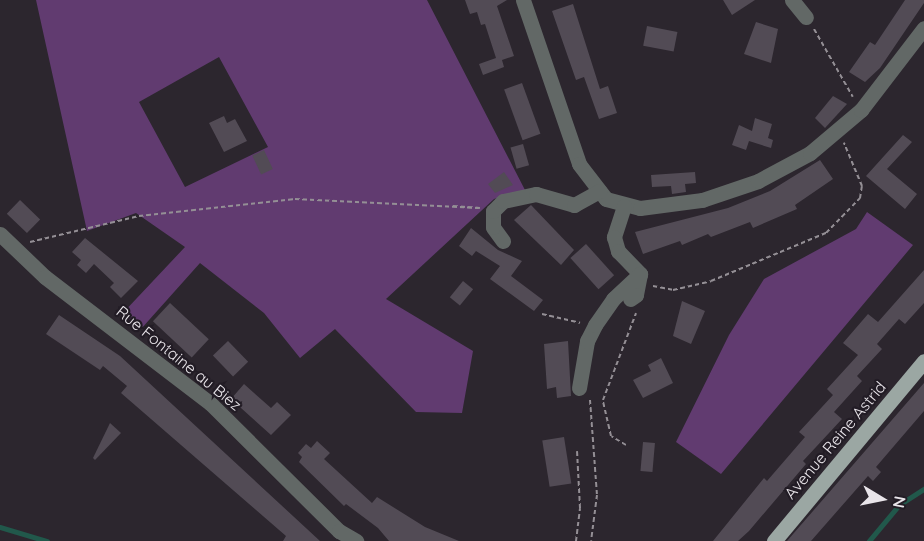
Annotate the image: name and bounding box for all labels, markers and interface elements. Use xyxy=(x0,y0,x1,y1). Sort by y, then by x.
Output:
street label: Rue Fontaine au Biez xyxy=(113,302,245,414)
street label: Avenue Reine Astrid xyxy=(780,377,890,503)
north arrow xyxy=(852,469,912,529)
text: N xyxy=(889,495,911,510)

